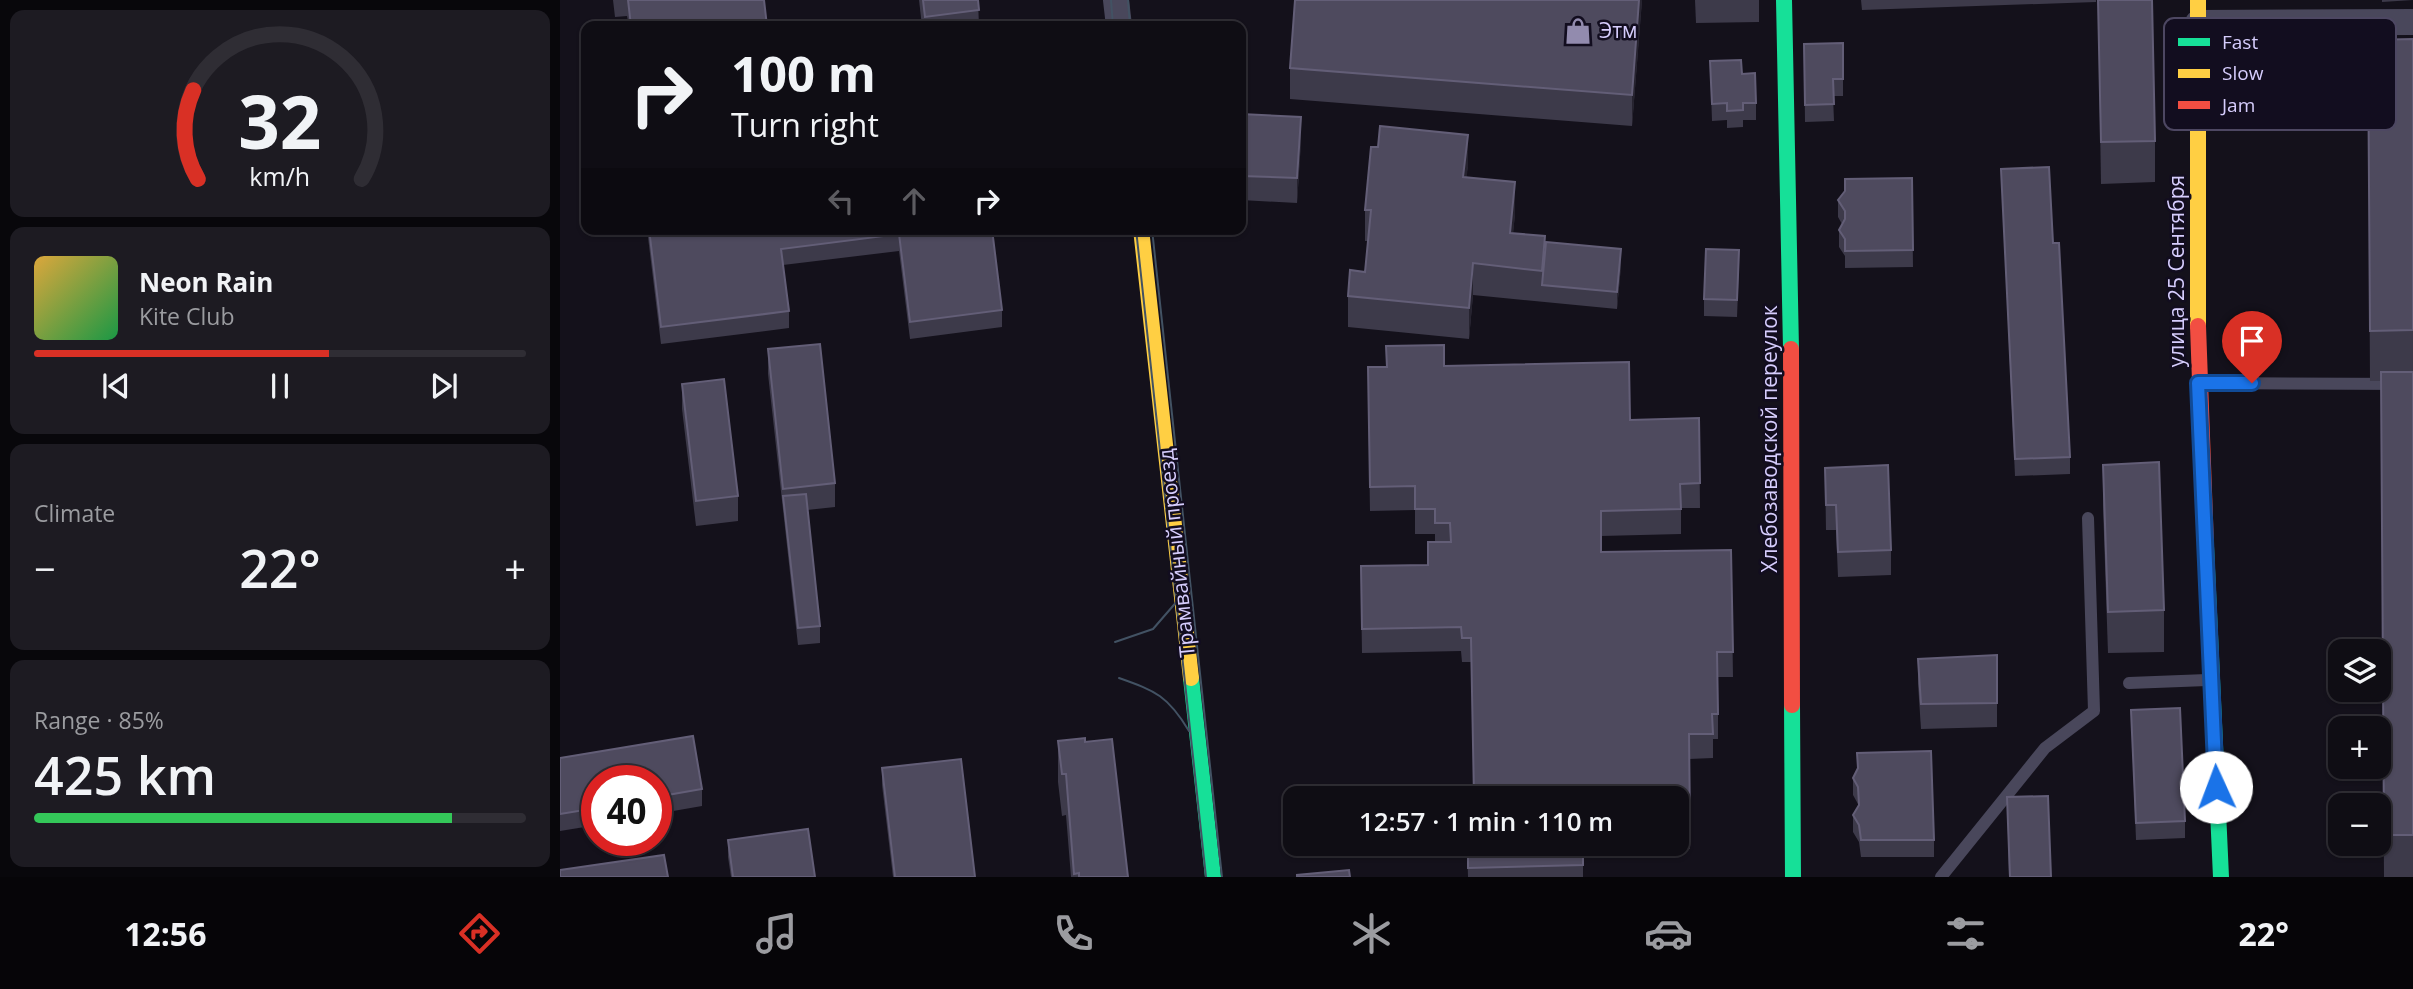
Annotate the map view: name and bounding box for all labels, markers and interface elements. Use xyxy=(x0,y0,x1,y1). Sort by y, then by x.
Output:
shop icon: Этм xyxy=(1563,16,1593,46)
place label: Этм xyxy=(1599,16,1638,44)
legend xyxy=(2164,18,2396,130)
text: Fast xyxy=(2222,29,2258,55)
text: 100 m xyxy=(731,40,876,106)
icon: right xyxy=(616,49,707,140)
text: Slow xyxy=(2222,60,2264,86)
text: 32 xyxy=(238,72,322,171)
text: Jam xyxy=(2220,92,2255,118)
text: Turn right xyxy=(731,103,879,146)
text: km/h xyxy=(250,159,310,193)
street label: улица 25 Сентября xyxy=(2162,175,2190,367)
icon: left xyxy=(822,182,860,220)
icon: ahead xyxy=(895,182,933,220)
icon: right xyxy=(968,182,1006,220)
text: Neon Rain xyxy=(139,264,273,300)
text: Kite Club xyxy=(139,300,234,332)
street label: Хлебозаводской переулок xyxy=(1755,305,1783,573)
pin xyxy=(2222,311,2282,383)
icon: arrive xyxy=(2233,322,2271,360)
icon: previous xyxy=(97,367,135,405)
icon: pause xyxy=(261,367,299,405)
icon: next xyxy=(425,367,463,405)
street label: Трамвайный проезд xyxy=(1151,448,1201,659)
text: Climate xyxy=(34,497,115,529)
text: 22° xyxy=(239,532,321,603)
text: − xyxy=(34,542,56,594)
text: + xyxy=(504,542,526,594)
map controls xyxy=(2328,639,2391,856)
button: layers xyxy=(2328,639,2391,702)
text: Range · 85% xyxy=(34,704,164,736)
button: + xyxy=(2328,716,2391,779)
text: 425 km xyxy=(34,739,216,810)
position arrow xyxy=(2179,750,2253,824)
speed limit sign: 40 xyxy=(581,765,672,856)
button: − xyxy=(2328,793,2391,856)
text: 12:57 · 1 min · 110 m xyxy=(1359,803,1613,839)
icon: directions xyxy=(455,909,504,958)
icon: music xyxy=(752,909,801,958)
icon: phone xyxy=(1049,909,1098,958)
icon: climate xyxy=(1347,909,1396,958)
icon: car xyxy=(1644,909,1693,958)
icon: filters xyxy=(1941,909,1990,958)
text: 12:56 xyxy=(124,912,206,955)
text: 22° xyxy=(2239,912,2289,955)

